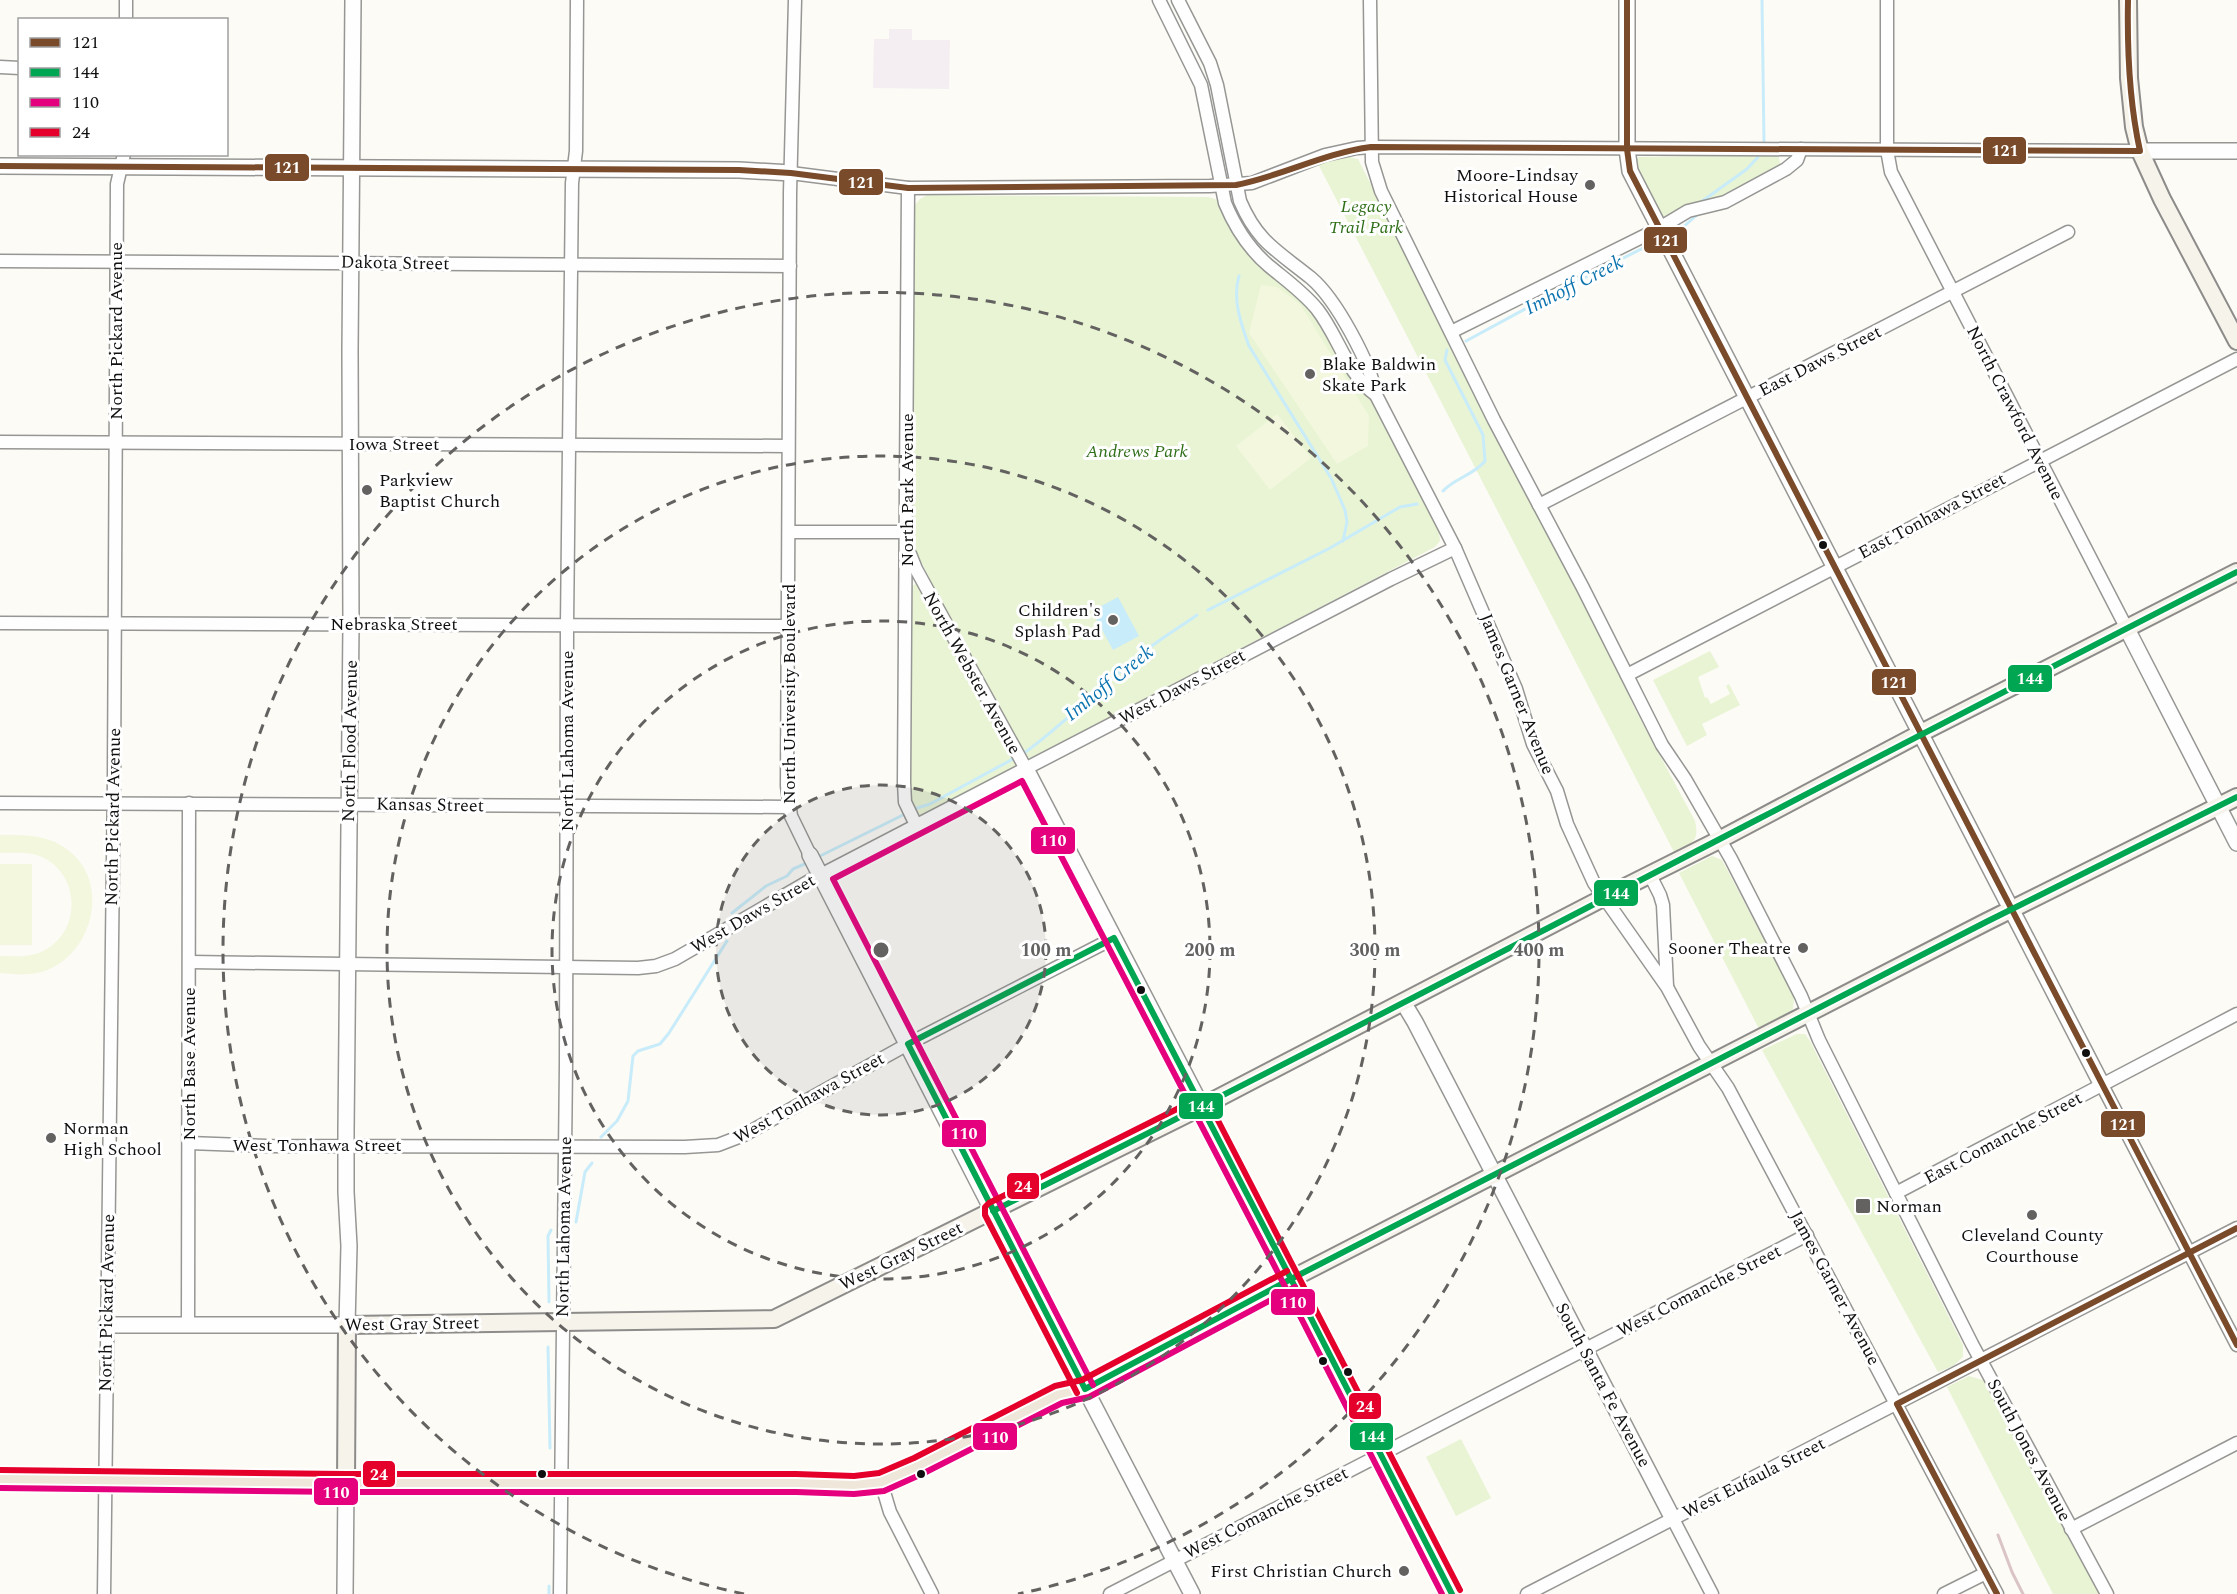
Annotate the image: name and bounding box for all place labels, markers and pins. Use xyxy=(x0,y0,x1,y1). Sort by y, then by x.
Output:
place label: Moore-Lindsay Historical House xyxy=(1443,162,1579,210)
marker: Moore-Lindsay Historical House xyxy=(1583,178,1597,192)
place label: Blake Baldwin Skate Park xyxy=(1322,351,1436,399)
marker: Blake Baldwin Skate Park xyxy=(1303,367,1317,381)
place label: Parkview Baptist Church xyxy=(379,467,500,515)
marker: Parkview Baptist Church xyxy=(360,483,374,497)
unlabelled marker xyxy=(1817,539,1829,551)
place label: Children's Splash Pad xyxy=(1014,597,1101,645)
marker: Children's Splash Pad xyxy=(1106,613,1120,627)
place label: Sooner Theatre xyxy=(1668,935,1791,962)
centre of rings xyxy=(871,940,891,960)
marker: Sooner Theatre xyxy=(1796,941,1810,955)
unlabelled marker xyxy=(1135,984,1147,996)
unlabelled marker xyxy=(2080,1047,2092,1059)
place label: Norman High School xyxy=(63,1115,162,1163)
marker: Norman High School xyxy=(44,1131,58,1145)
place label: Norman xyxy=(1876,1193,1942,1220)
marker: Norman xyxy=(1854,1197,1872,1215)
marker: Cleveland County Courthouse xyxy=(2025,1208,2039,1222)
place label: Cleveland County Courthouse xyxy=(1961,1222,2104,1270)
unlabelled marker xyxy=(1317,1355,1329,1367)
unlabelled marker xyxy=(1342,1366,1354,1378)
unlabelled marker xyxy=(536,1468,548,1480)
unlabelled marker xyxy=(915,1468,927,1480)
place label: First Christian Church xyxy=(1210,1558,1392,1585)
marker: First Christian Church xyxy=(1397,1564,1411,1578)

